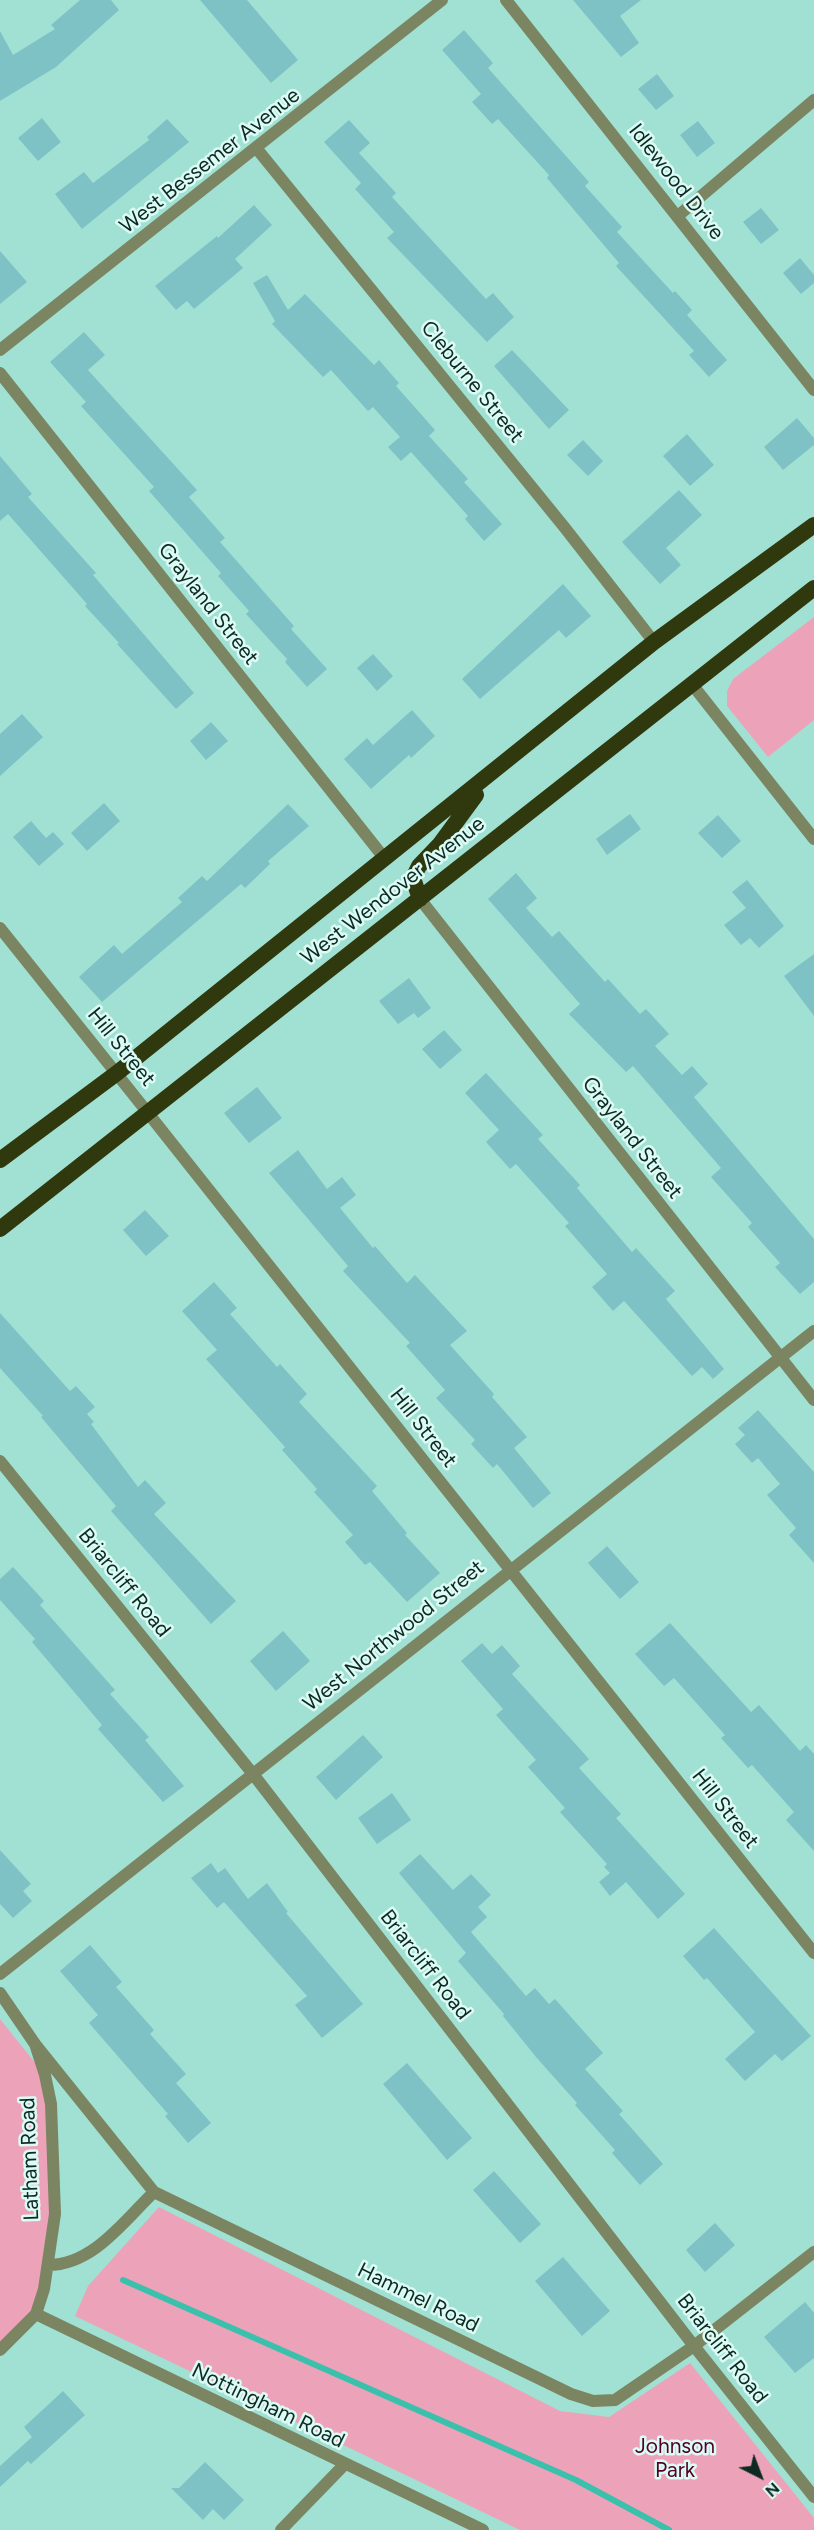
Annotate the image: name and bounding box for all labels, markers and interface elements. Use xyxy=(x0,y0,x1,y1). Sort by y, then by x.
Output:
street label: West Bessemer Avenue xyxy=(115,83,305,239)
street label: Idlewood Drive xyxy=(623,119,729,245)
street label: Cleburne Street xyxy=(415,316,529,448)
street label: Grayland Street xyxy=(153,538,263,670)
street label: West Wendover Avenue xyxy=(296,812,490,970)
street label: Hill Street xyxy=(82,1003,160,1091)
street label: Grayland Street xyxy=(577,1072,687,1204)
street label: Hill Street xyxy=(384,1383,462,1473)
street label: Briarcliff Road xyxy=(73,1524,175,1642)
street label: West Northwood Street xyxy=(298,1555,490,1717)
street label: Hill Street xyxy=(686,1764,764,1854)
street label: Briarcliff Road xyxy=(374,1905,476,2025)
street label: Latham Road xyxy=(15,2097,45,2221)
street label: Hammel Road xyxy=(353,2258,483,2338)
street label: Briarcliff Road xyxy=(671,2289,773,2409)
street label: Nottingham Road xyxy=(187,2358,349,2454)
park label: Johnson Park xyxy=(635,2434,715,2484)
north arrow xyxy=(730,2446,790,2506)
text: N xyxy=(761,2479,783,2501)

